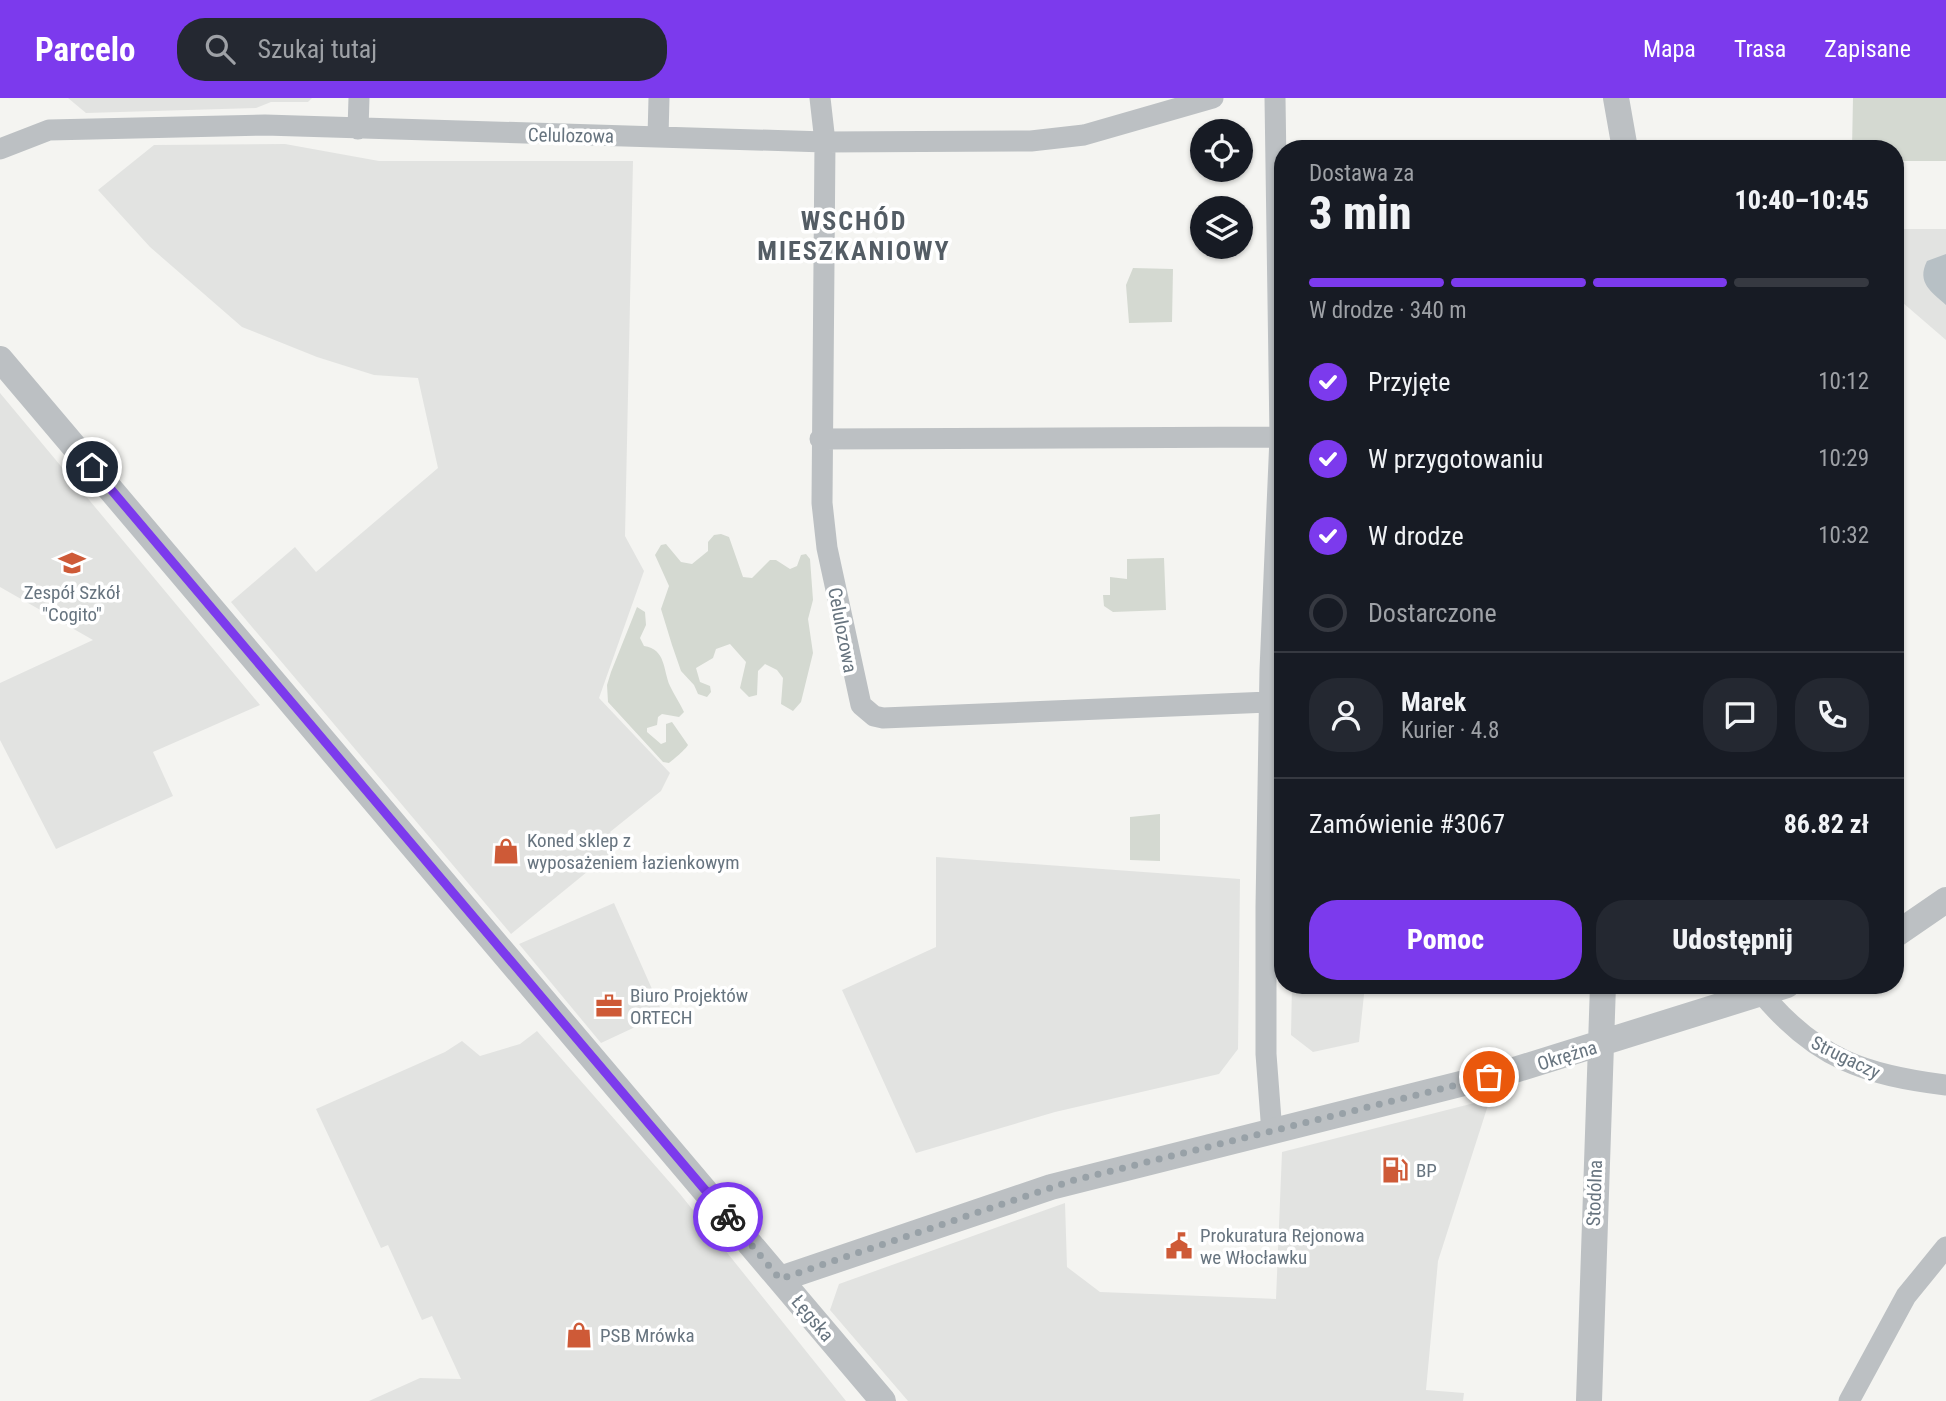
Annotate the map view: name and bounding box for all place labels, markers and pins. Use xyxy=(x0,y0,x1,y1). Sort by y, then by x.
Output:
pin xyxy=(62,437,122,497)
school or university icon: Zespół Szkół "Cogito" xyxy=(57,548,87,578)
place label: Zespół Szkół "Cogito" xyxy=(24,581,120,626)
place label: Koned sklep z wyposażeniem łazienkowym xyxy=(527,829,740,874)
shop icon: Koned sklep z wyposażeniem łazienkowym xyxy=(491,836,521,866)
place label: Biuro Projektów ORTECH xyxy=(630,984,748,1029)
office icon: Biuro Projektów ORTECH xyxy=(594,991,624,1021)
pin xyxy=(1459,1047,1519,1107)
fuel station icon: BP xyxy=(1380,1155,1410,1185)
place label: BP xyxy=(1416,1159,1437,1182)
place label: Prokuratura Rejonowa we Włocławku xyxy=(1200,1224,1365,1269)
public building icon: Prokuratura Rejonowa we Włocławku xyxy=(1164,1231,1194,1261)
shop icon: PSB Mrówka xyxy=(564,1320,594,1350)
place label: PSB Mrówka xyxy=(600,1324,695,1347)

